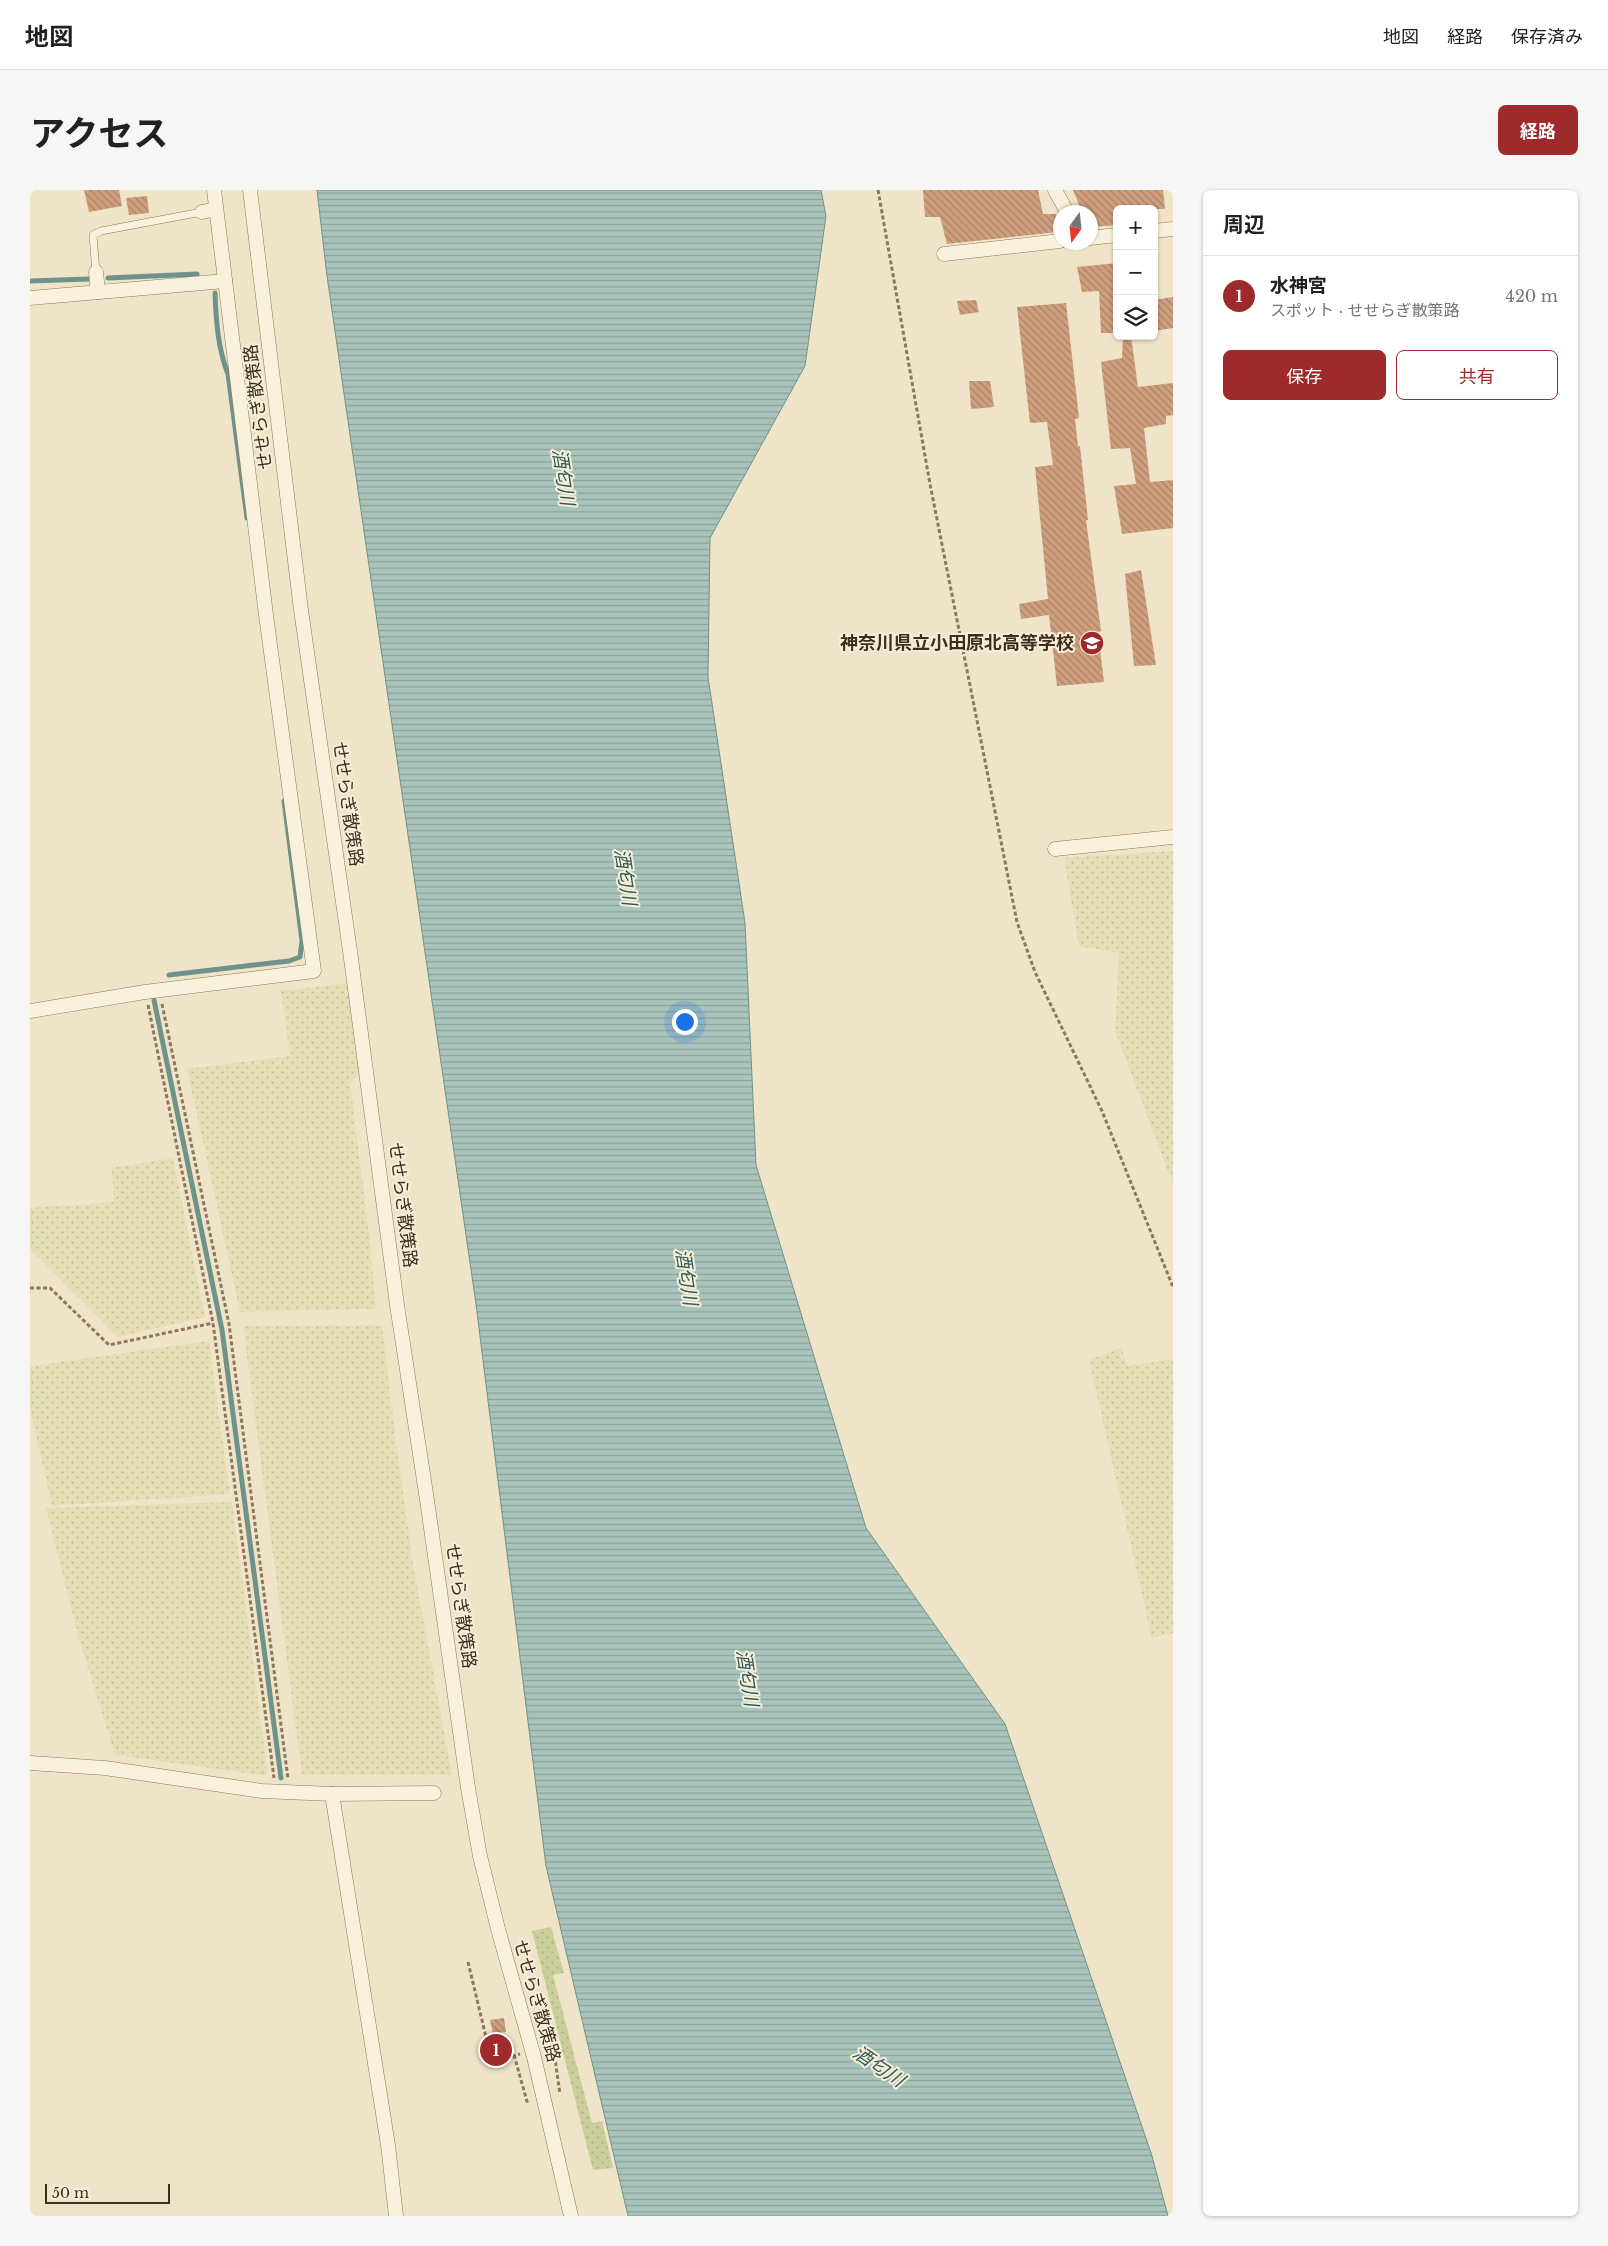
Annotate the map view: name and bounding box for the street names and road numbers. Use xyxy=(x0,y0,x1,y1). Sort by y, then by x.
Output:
street label: せせらぎ散策路 xyxy=(239,343,277,471)
street label: せせらぎ散策路 xyxy=(328,740,368,868)
street label: せせらぎ散策路 xyxy=(384,1141,422,1269)
street label: せせらぎ散策路 xyxy=(441,1542,481,1670)
street label: せせらぎ散策路 xyxy=(509,1937,565,2065)

